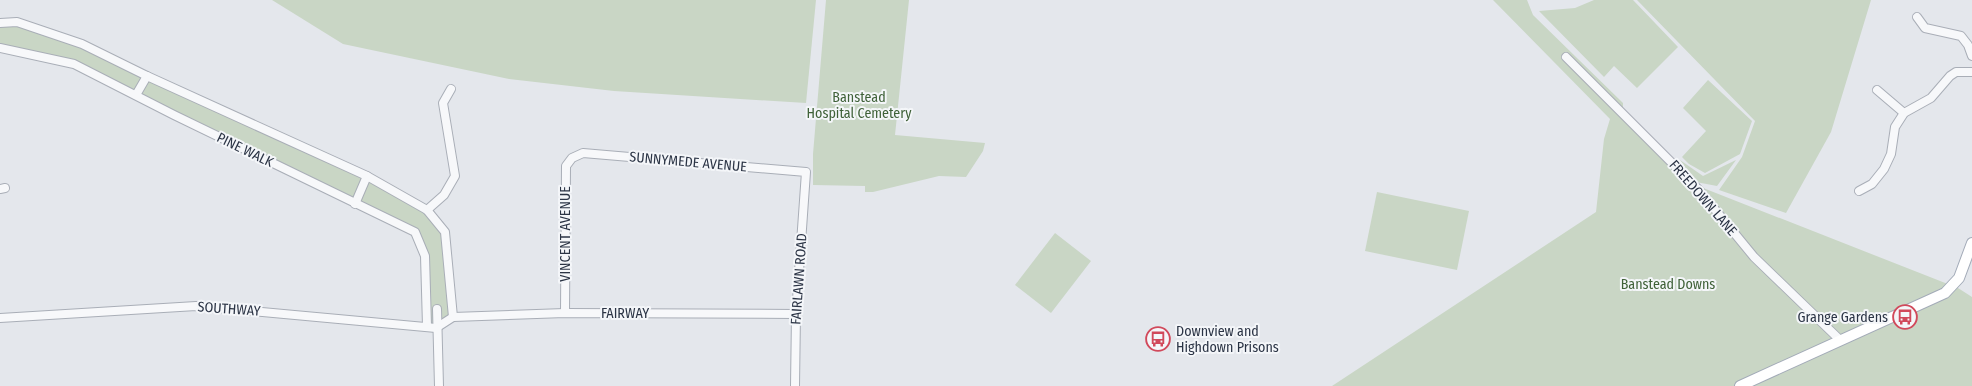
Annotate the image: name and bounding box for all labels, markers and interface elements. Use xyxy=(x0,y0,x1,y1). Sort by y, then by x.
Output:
park label: Banstead Hospital Cemetery xyxy=(807,89,912,122)
street label: PINE WALK xyxy=(214,129,277,171)
street label: SUNNYMEDE AVENUE xyxy=(629,148,748,176)
street label: FREEDOWN LANE xyxy=(1666,157,1741,240)
street label: VINCENT AVENUE xyxy=(557,186,574,282)
street label: FAIRLAWN ROAD xyxy=(787,233,811,325)
park label: Banstead Downs xyxy=(1621,276,1715,293)
street label: SOUTHWAY xyxy=(197,298,261,320)
bus stop icon: Grange Gardens xyxy=(1892,304,1918,330)
street label: FAIRWAY xyxy=(601,305,649,322)
place label: Grange Gardens xyxy=(1798,309,1888,326)
place label: Downview and Highdown Prisons xyxy=(1176,323,1279,356)
bus stop icon: Downview and Highdown Prisons xyxy=(1145,326,1171,352)

